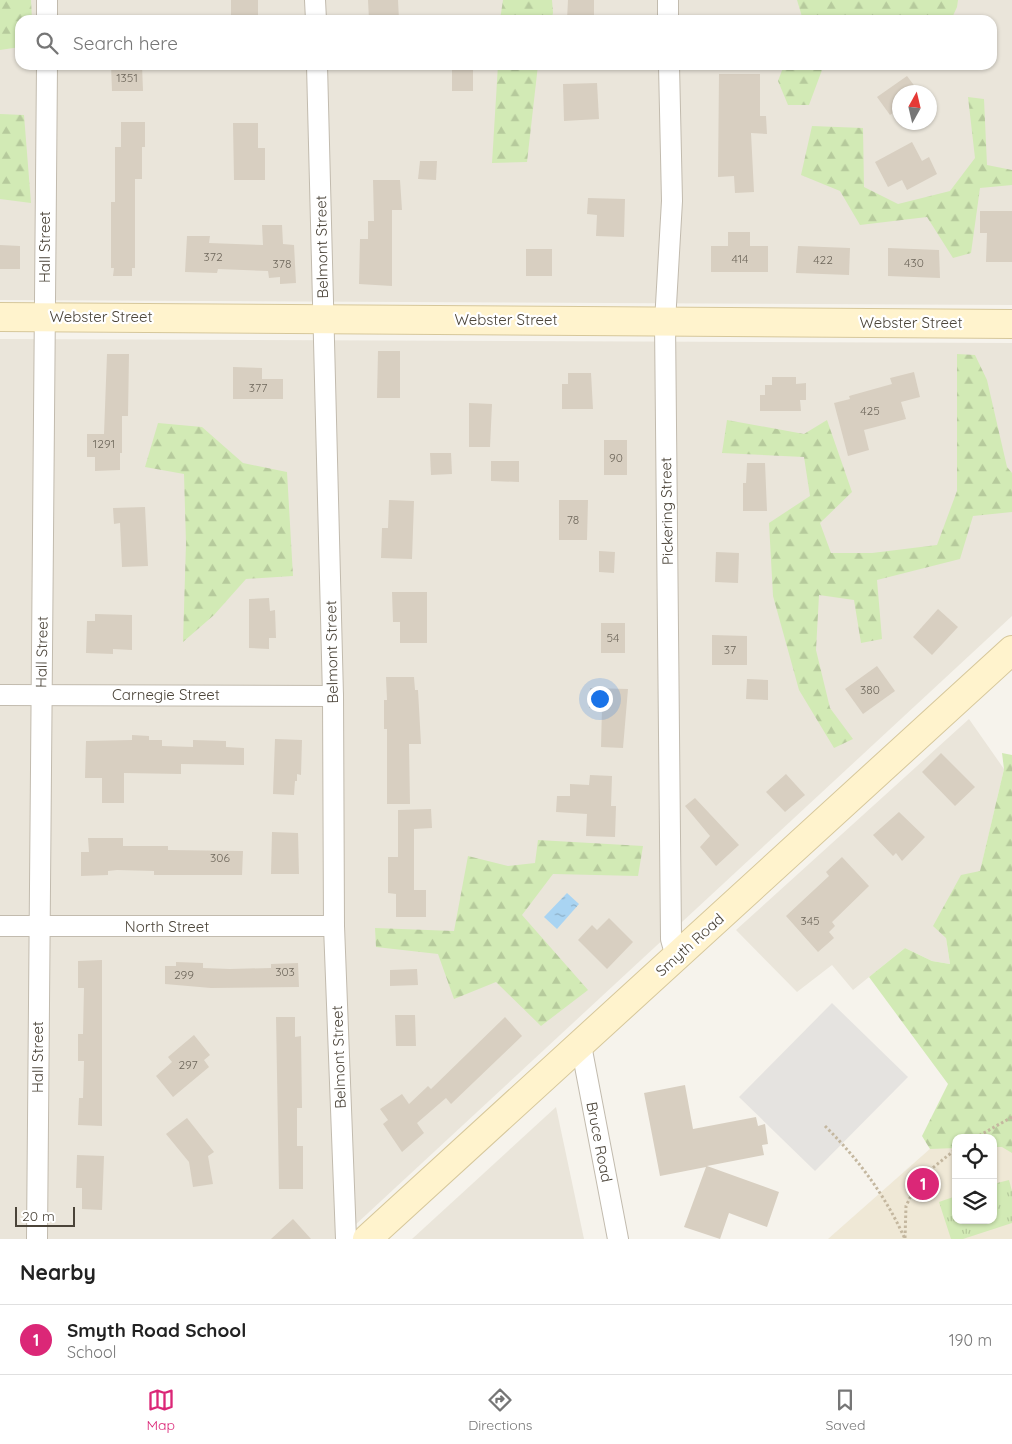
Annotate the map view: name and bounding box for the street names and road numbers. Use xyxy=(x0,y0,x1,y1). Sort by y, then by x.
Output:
street label: Belmont Street xyxy=(311,195,332,299)
street label: Hall Street xyxy=(35,211,54,283)
street label: Webster Street xyxy=(49,307,153,326)
street label: Webster Street xyxy=(454,310,558,329)
street label: Webster Street xyxy=(859,313,963,332)
street label: Pickering Street xyxy=(656,457,677,565)
street label: Belmont Street xyxy=(321,600,342,704)
street label: Hall Street xyxy=(31,616,52,688)
street label: Carnegie Street xyxy=(112,685,220,704)
street label: Smyth Road xyxy=(652,909,728,980)
street label: North Street xyxy=(125,917,209,936)
street label: Belmont Street xyxy=(327,1005,350,1109)
street label: Hall Street xyxy=(28,1021,47,1093)
street label: Bruce Road xyxy=(582,1100,617,1184)

